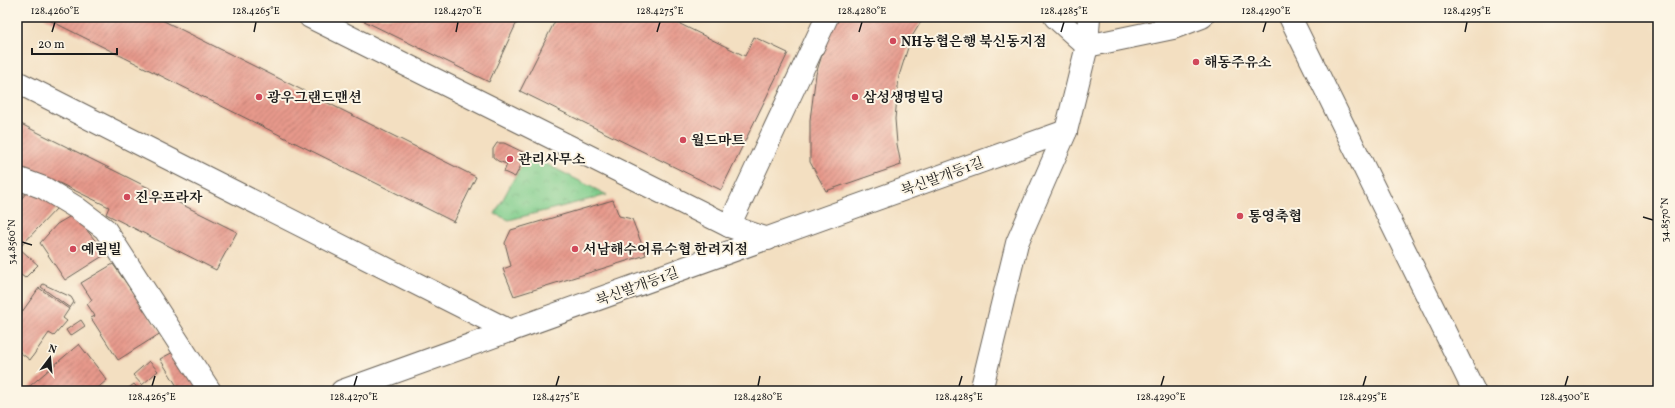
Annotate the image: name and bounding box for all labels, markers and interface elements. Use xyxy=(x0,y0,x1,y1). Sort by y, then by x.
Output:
text: 128.4260°E xyxy=(31,4,79,18)
text: 128.4265°E xyxy=(232,4,280,18)
text: 128.4270°E xyxy=(434,4,482,18)
text: 128.4275°E xyxy=(636,4,684,18)
text: 128.4280°E xyxy=(838,4,886,18)
text: 128.4285°E xyxy=(1040,4,1088,18)
text: 128.4290°E xyxy=(1242,4,1290,18)
text: 128.4295°E xyxy=(1443,4,1491,18)
scale bar xyxy=(32,30,117,56)
place label: NH농협은행 북신동지점 xyxy=(901,33,1047,52)
marker: NH농협은행 북신동지점 xyxy=(888,36,898,46)
text: 20 m xyxy=(38,37,65,53)
place label: 해동주유소 xyxy=(1204,54,1272,73)
marker: 해동주유소 xyxy=(1191,57,1201,67)
place label: 광우그랜드맨션 xyxy=(267,89,362,108)
place label: 삼성생명빌딩 xyxy=(863,89,944,108)
marker: 광우그랜드맨션 xyxy=(254,92,264,102)
marker: 삼성생명빌딩 xyxy=(850,92,860,102)
place label: 월드마트 xyxy=(691,132,746,151)
marker: 월드마트 xyxy=(678,135,688,145)
place label: 관리사무소 xyxy=(518,151,586,170)
marker: 관리사무소 xyxy=(505,154,515,164)
street label: 북신발개등1길 xyxy=(899,154,986,201)
place label: 진우프라자 xyxy=(135,189,203,208)
marker: 진우프라자 xyxy=(122,192,132,202)
text: 34.8570°N xyxy=(1658,197,1672,242)
place label: 통영축협 xyxy=(1248,208,1302,227)
marker: 통영축협 xyxy=(1235,211,1245,221)
text: 34.8560°N xyxy=(5,219,19,265)
place label: 예림빌 xyxy=(81,241,122,260)
place label: 서남해수어류수협 한려지점 xyxy=(583,241,748,260)
marker: 예림빌 xyxy=(68,244,78,254)
marker: 서남해수어류수협 한려지점 xyxy=(570,244,580,254)
street label: 북신발개등1길 xyxy=(594,264,681,311)
north arrow xyxy=(30,338,70,378)
text: N xyxy=(46,342,58,358)
text: 128.4265°E xyxy=(128,390,176,404)
text: 128.4270°E xyxy=(330,390,378,404)
text: 128.4275°E xyxy=(532,390,580,404)
text: 128.4280°E xyxy=(734,390,782,404)
text: 128.4285°E xyxy=(935,390,983,404)
text: 128.4290°E xyxy=(1137,390,1185,404)
text: 128.4295°E xyxy=(1339,390,1387,404)
text: 128.4300°E xyxy=(1541,390,1589,404)

